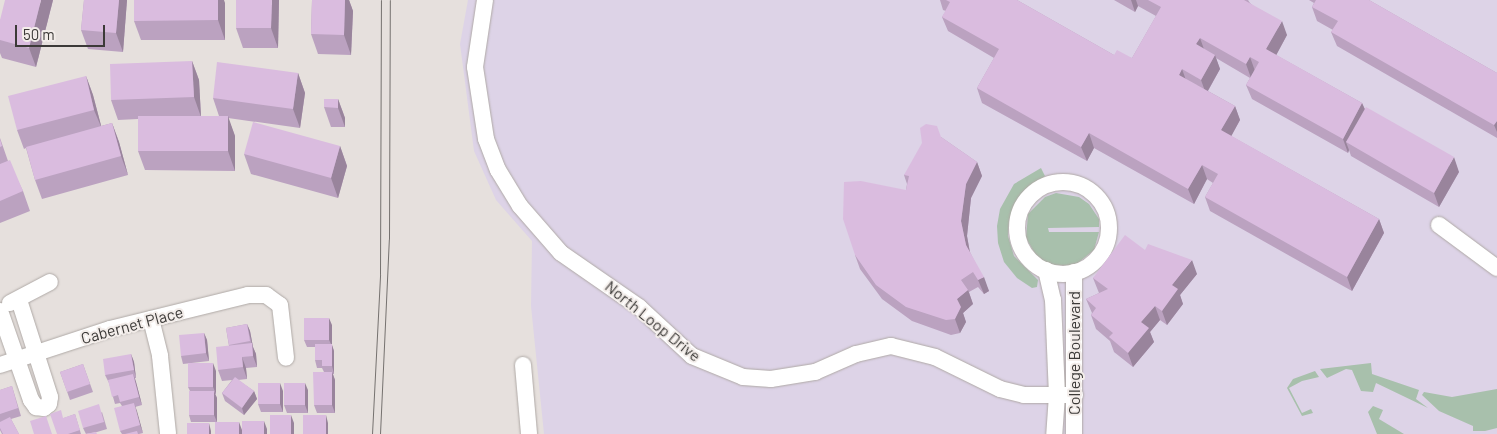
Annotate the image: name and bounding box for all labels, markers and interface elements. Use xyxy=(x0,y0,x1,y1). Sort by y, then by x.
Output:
scale bar xyxy=(18,15,108,47)
text: 50 m xyxy=(23,25,55,43)
street label: North Loop Drive xyxy=(601,277,705,365)
street label: College Boulevard xyxy=(1064,291,1084,415)
street label: Cabernet Place xyxy=(79,302,185,348)

